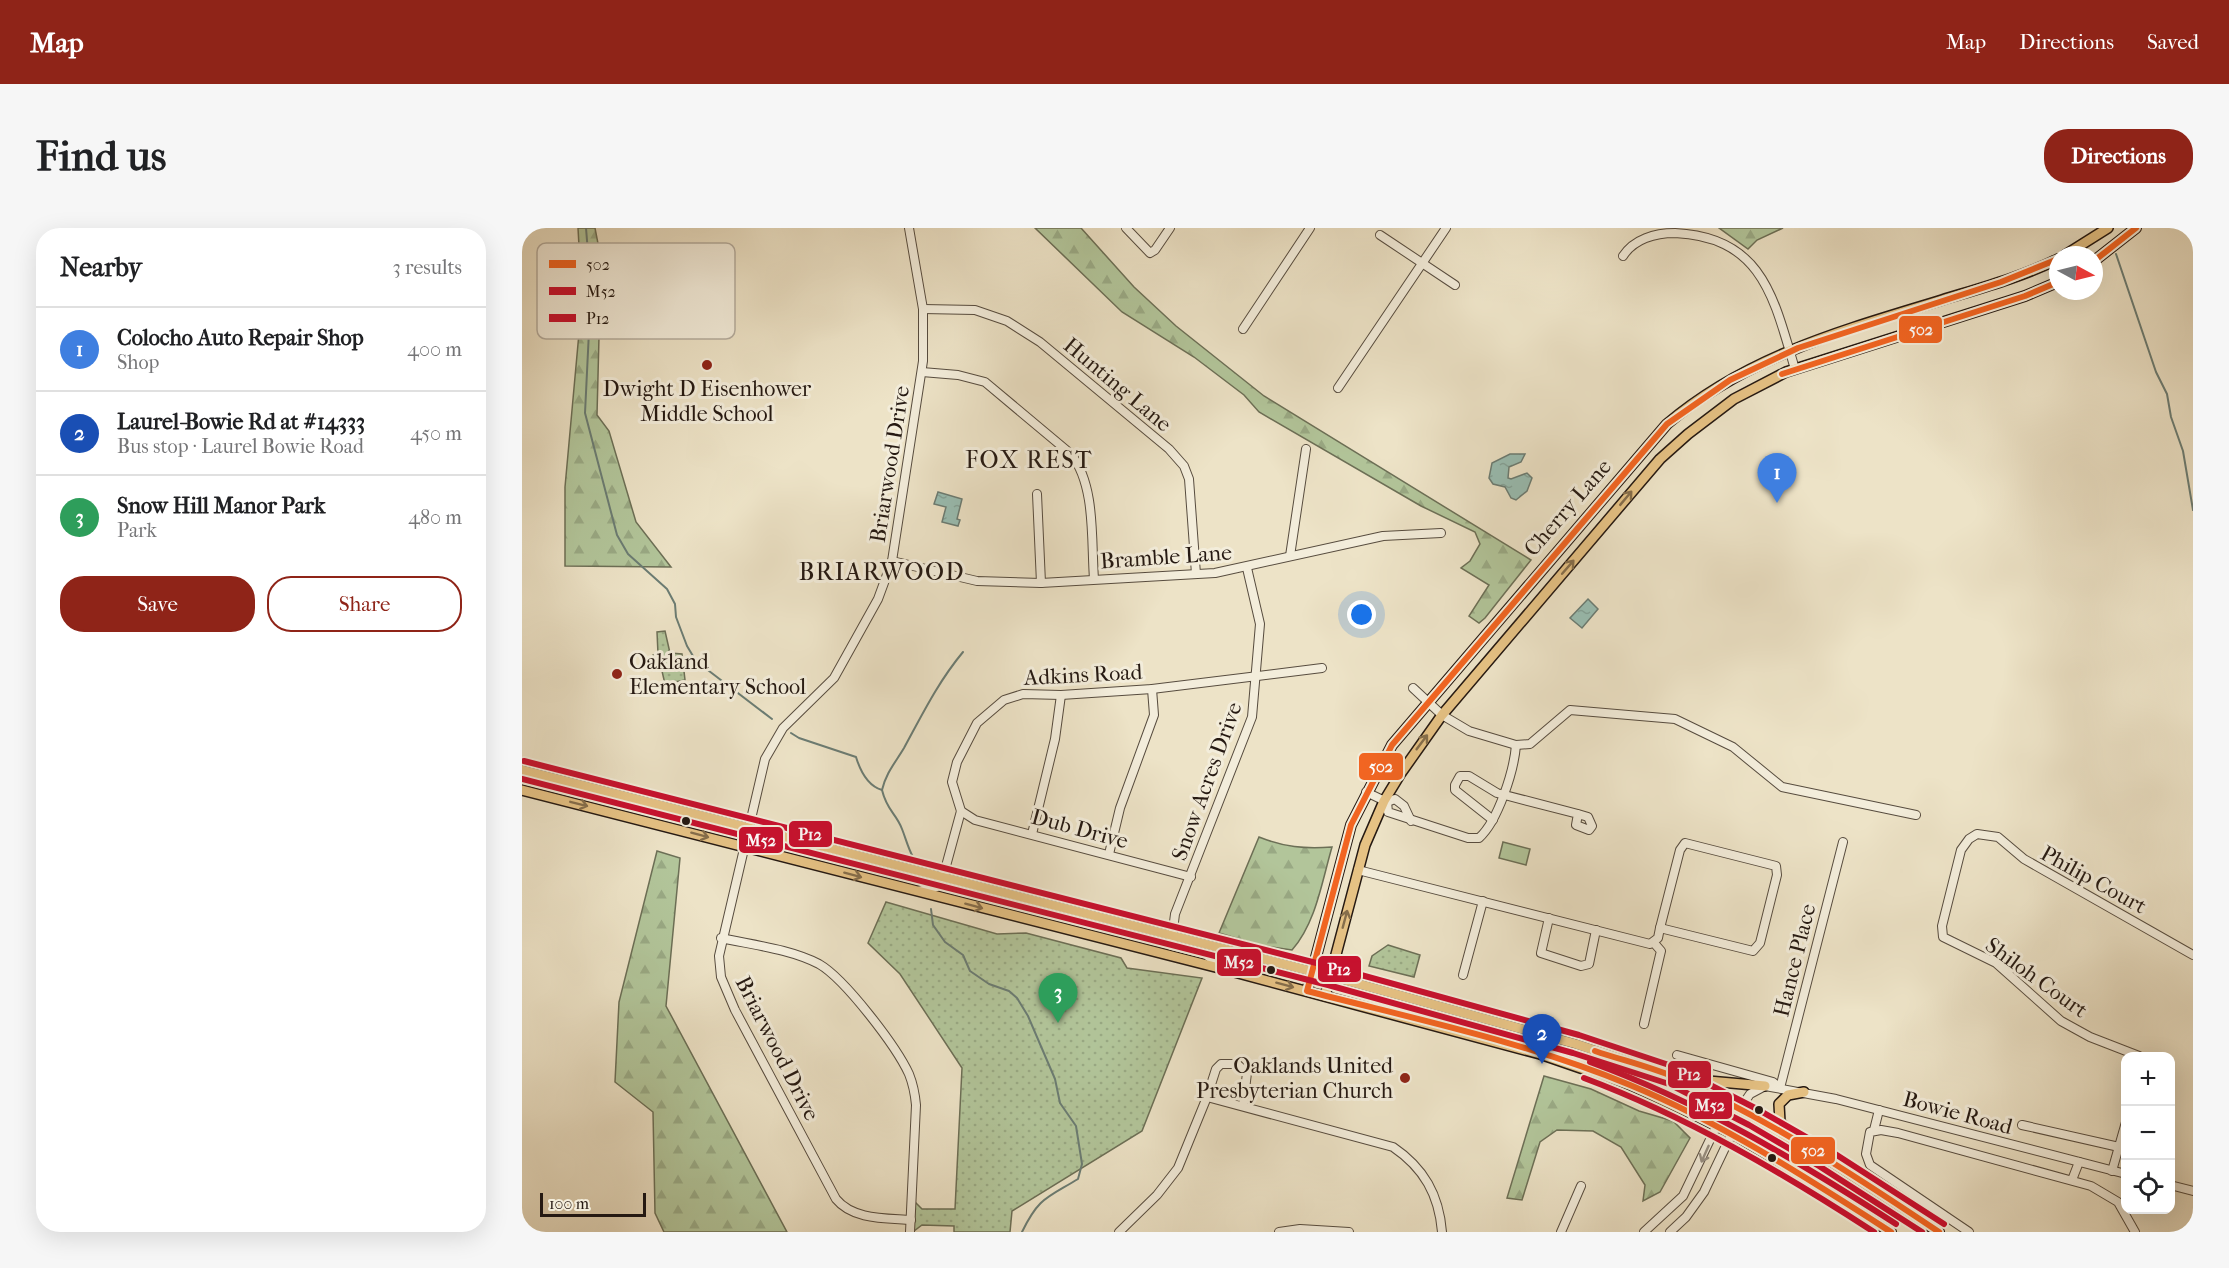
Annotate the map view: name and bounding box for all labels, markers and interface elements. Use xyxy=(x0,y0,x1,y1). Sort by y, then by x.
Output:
text: Map xyxy=(30,26,84,59)
text: Map xyxy=(1946,30,1986,54)
text: Directions xyxy=(2019,30,2114,54)
text: Saved xyxy=(2147,30,2199,54)
button: Directions xyxy=(2044,129,2193,183)
text: Find us xyxy=(36,132,166,181)
legend xyxy=(537,243,735,339)
north arrow xyxy=(2049,246,2103,300)
text: Nearby xyxy=(60,252,142,283)
text: 502 xyxy=(586,255,610,274)
text: 3 results xyxy=(393,256,462,279)
text: M52 xyxy=(586,282,616,301)
text: P12 xyxy=(586,309,610,328)
line badge: 502 xyxy=(1898,315,1943,344)
text: 502 xyxy=(1909,320,1933,339)
text: Colocho Auto Repair Shop xyxy=(117,325,364,351)
street label: Hunting Lane xyxy=(1058,332,1177,438)
text: 1 xyxy=(76,338,83,361)
text: 400 m xyxy=(407,338,462,361)
text: Shop xyxy=(117,351,159,374)
marker: Dwight D Eisenhower Middle School xyxy=(700,358,714,372)
place label: Dwight D Eisenhower Middle School xyxy=(603,376,812,427)
street label: Briarwood Drive xyxy=(865,384,915,544)
text: Laurel-Bowie Rd at #14333 xyxy=(117,409,365,435)
text: 2 xyxy=(74,422,85,445)
text: 450 m xyxy=(410,422,462,445)
text: Bus stop · Laurel Bowie Road xyxy=(117,435,364,458)
district label: FOX REST xyxy=(965,446,1093,474)
street label: Cherry Lane xyxy=(1519,454,1617,562)
pin: 1 xyxy=(1758,454,1796,503)
one-way arrow xyxy=(1620,490,1633,506)
text: Snow Hill Manor Park xyxy=(117,493,325,519)
text: 3 xyxy=(75,506,84,529)
text: 480 m xyxy=(408,506,462,529)
text: Park xyxy=(117,519,157,542)
street label: Bramble Lane xyxy=(1099,539,1233,575)
district label: BRIARWOOD xyxy=(799,558,965,586)
one-way arrow xyxy=(1561,560,1575,575)
button: Save xyxy=(60,576,255,632)
button: Share xyxy=(267,576,462,632)
your location xyxy=(1347,600,1376,629)
place label: Oakland Elementary School xyxy=(629,649,806,700)
street label: Adkins Road xyxy=(1022,659,1144,691)
marker: Oakland Elementary School xyxy=(610,667,624,681)
street label: Snow Acres Drive xyxy=(1166,699,1248,864)
one-way arrow xyxy=(1415,734,1428,750)
line badge: 502 xyxy=(1358,752,1404,781)
text: 502 xyxy=(1369,757,1393,776)
one-way arrow xyxy=(569,799,588,811)
street label: Dub Drive xyxy=(1029,804,1131,854)
unlabelled marker xyxy=(680,815,692,827)
line badge: P12 xyxy=(788,820,833,848)
text: P12 xyxy=(798,825,822,844)
line badge: M52 xyxy=(738,826,784,854)
one-way arrow xyxy=(690,830,709,841)
text: M52 xyxy=(745,831,776,850)
street label: Philip Court xyxy=(2036,840,2151,920)
one-way arrow xyxy=(843,870,862,881)
one-way arrow xyxy=(964,900,983,912)
street label: Hance Place xyxy=(1768,901,1822,1019)
one-way arrow xyxy=(1339,910,1351,929)
street label: Shiloh Court xyxy=(1980,932,2093,1024)
line badge: M52 xyxy=(1216,948,1262,977)
text: M52 xyxy=(1223,953,1254,972)
line badge: P12 xyxy=(1317,955,1362,983)
text: P12 xyxy=(1327,960,1351,979)
unlabelled marker xyxy=(1265,964,1277,976)
street label: Briarwood Drive xyxy=(730,972,825,1125)
pin: 3 xyxy=(1038,974,1078,1023)
one-way arrow xyxy=(1275,980,1294,992)
pin: 2 xyxy=(1522,1014,1562,1064)
map controls xyxy=(2121,1052,2175,1214)
button: + xyxy=(2121,1052,2175,1106)
place label: Oaklands United Presbyterian Church xyxy=(1196,1053,1394,1104)
line badge: P12 xyxy=(1667,1060,1712,1089)
text: P12 xyxy=(1677,1065,1701,1084)
marker: Oaklands United Presbyterian Church xyxy=(1398,1071,1412,1085)
street label: Bowie Road xyxy=(1900,1086,2016,1140)
line badge: M52 xyxy=(1688,1091,1733,1120)
text: M52 xyxy=(1694,1096,1725,1115)
unlabelled marker xyxy=(1753,1104,1765,1116)
button: − xyxy=(2121,1106,2175,1160)
line badge: 502 xyxy=(1790,1136,1836,1165)
text: 502 xyxy=(1801,1141,1825,1160)
one-way arrow xyxy=(1698,1145,1710,1163)
unlabelled marker xyxy=(1766,1152,1778,1164)
button: locate xyxy=(2121,1160,2175,1214)
scale bar xyxy=(540,1190,646,1218)
text: 100 m xyxy=(549,1194,589,1213)

